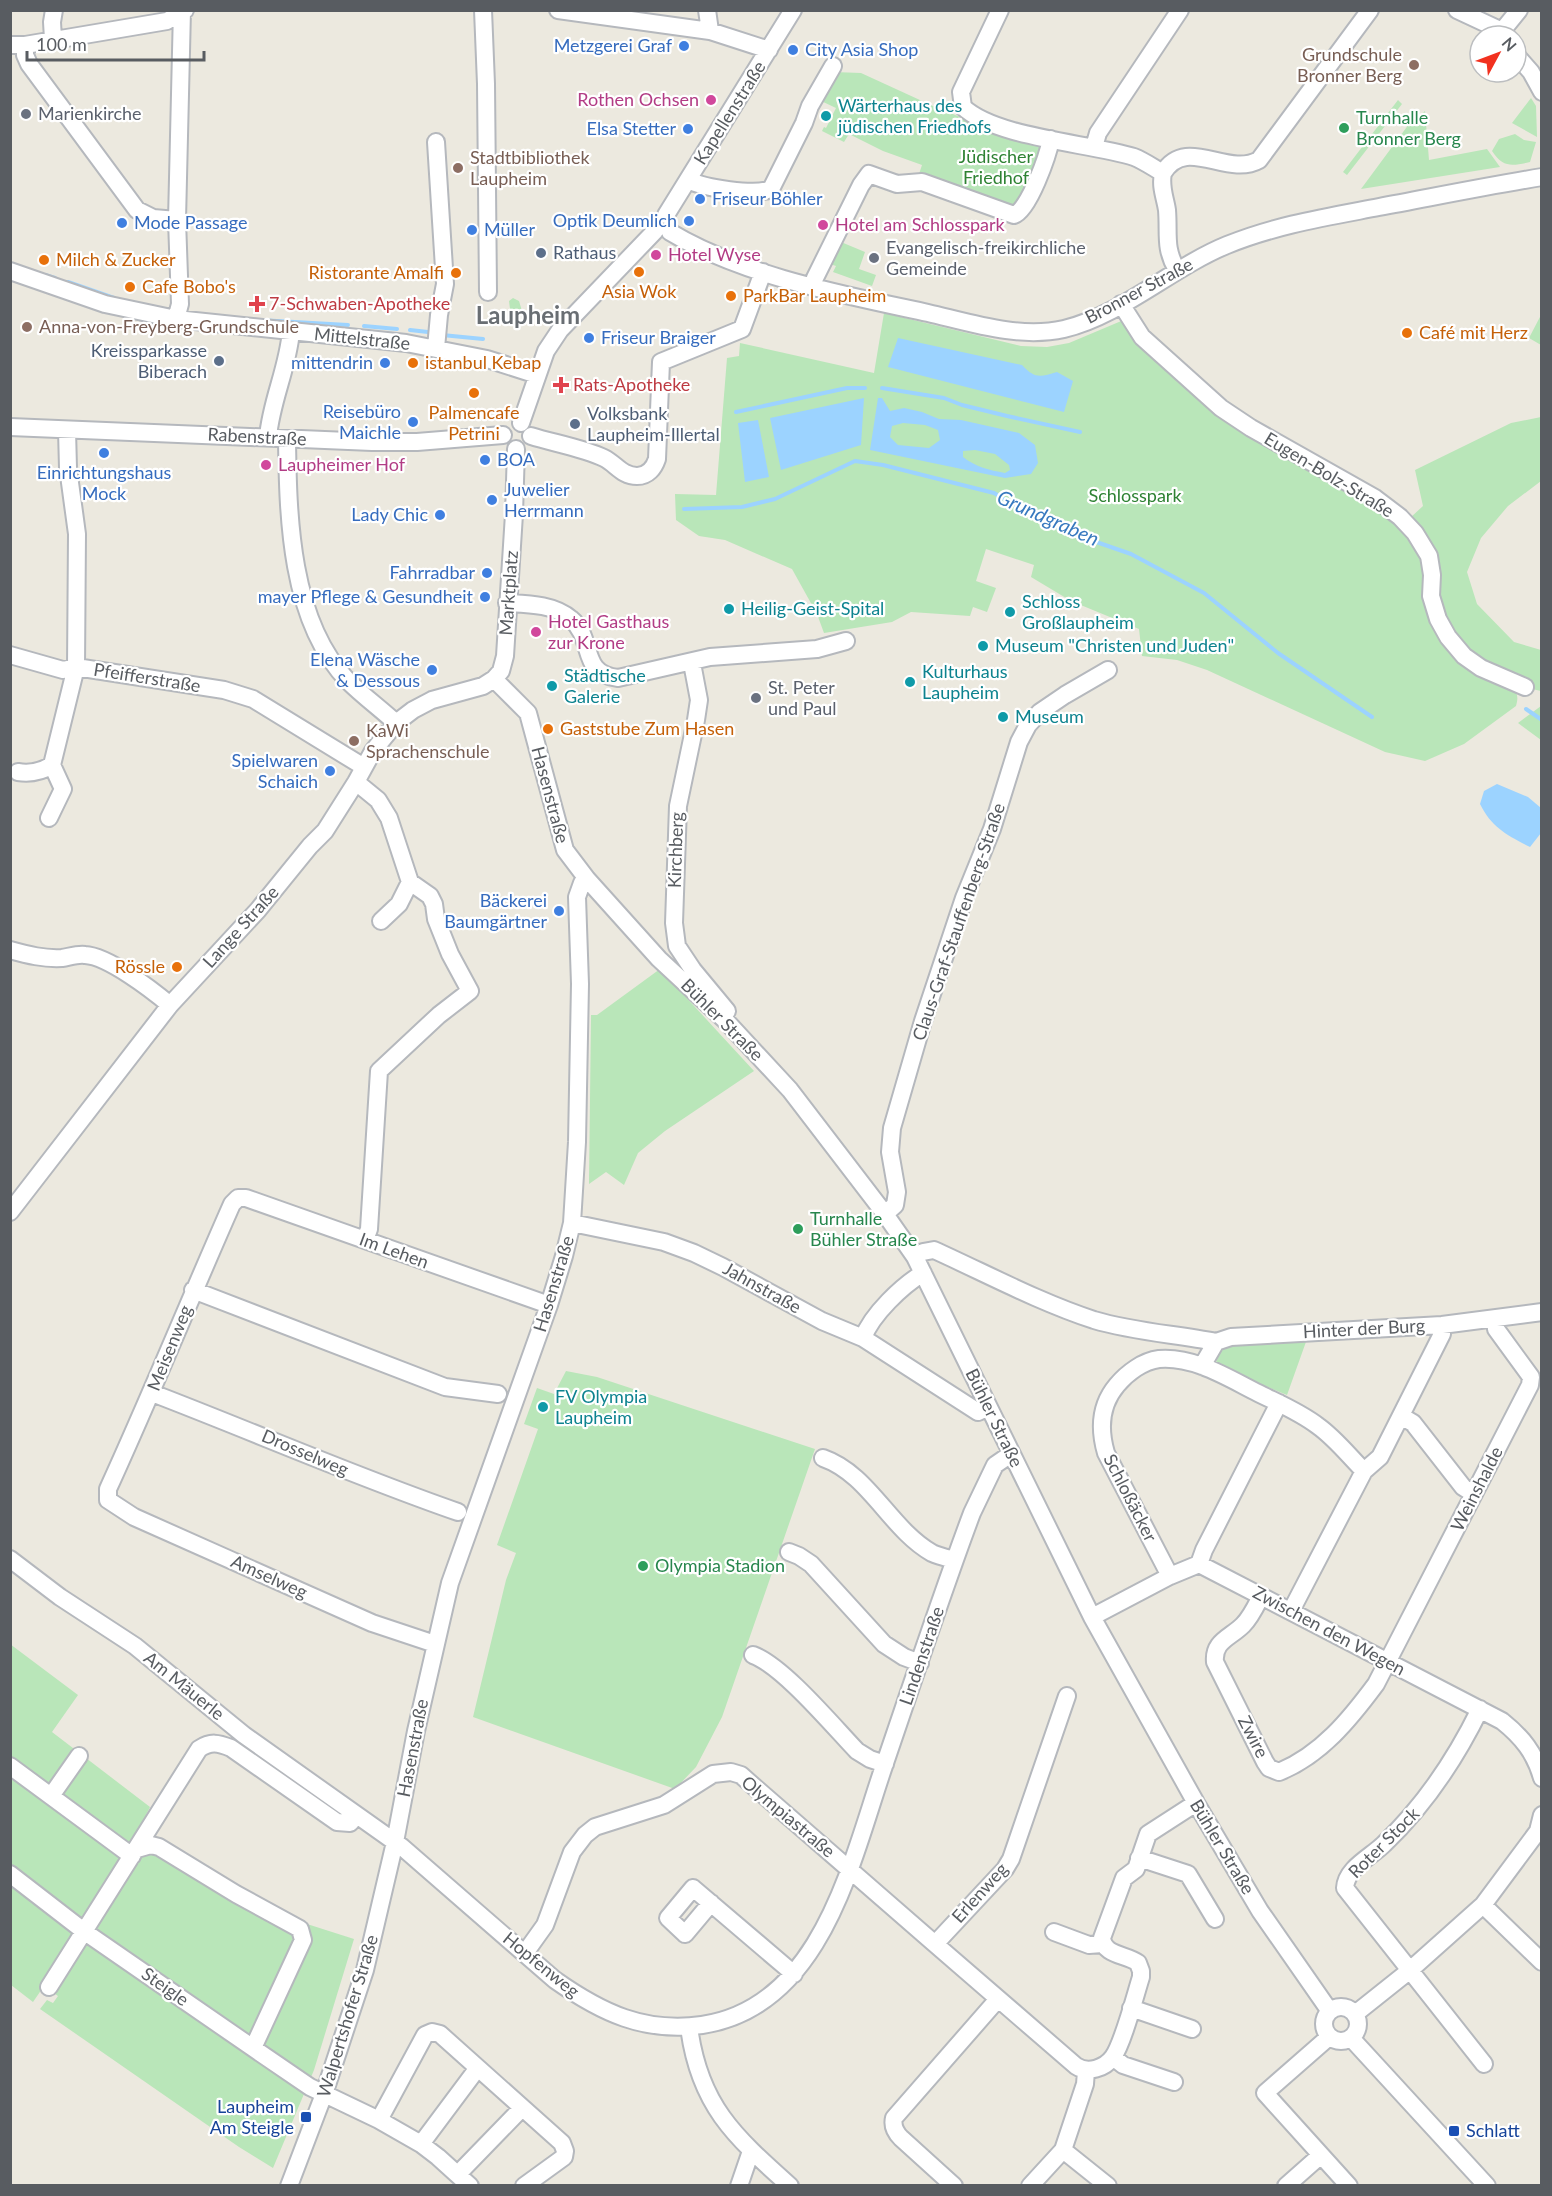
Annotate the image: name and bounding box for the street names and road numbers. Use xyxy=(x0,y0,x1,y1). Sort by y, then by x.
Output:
street label: Kapellenstraße xyxy=(689,57,770,168)
street label: Bronner Straße xyxy=(1081,252,1196,328)
street label: Mittelstraße xyxy=(313,322,411,354)
street label: Rabenstraße xyxy=(207,422,307,450)
street label: Eugen-Bolz-Straße xyxy=(1261,427,1398,521)
street label: Marktplatz xyxy=(494,550,522,636)
street label: Pfeifferstraße xyxy=(92,658,202,696)
street label: Hasenstraße xyxy=(527,744,574,846)
street label: Claus-Graf-Stauffenberg-Straße xyxy=(907,800,1009,1043)
street label: Kirchberg xyxy=(663,811,687,889)
street label: Lange Straße xyxy=(198,881,283,972)
street label: Bühler Straße xyxy=(677,974,768,1065)
street label: Im Lehen xyxy=(357,1227,432,1273)
street label: Hasenstraße xyxy=(528,1233,578,1334)
street label: Jahnstraße xyxy=(720,1257,805,1318)
street label: Meisenweg xyxy=(142,1302,196,1394)
street label: Hinter der Burg xyxy=(1302,1314,1425,1342)
street label: Bühler Straße xyxy=(962,1365,1028,1471)
street label: Drosselweg xyxy=(259,1424,352,1480)
street label: Weinshalde xyxy=(1445,1443,1507,1535)
street label: Schloßäcker xyxy=(1099,1450,1163,1545)
street label: Amselweg xyxy=(228,1549,311,1603)
street label: Zwischen den Wegen xyxy=(1250,1581,1409,1680)
street label: Lindenstraße xyxy=(894,1604,948,1708)
street label: Am Mäuerle xyxy=(140,1646,229,1724)
street label: Hasenstraße xyxy=(392,1697,432,1799)
street label: Zwire xyxy=(1234,1712,1274,1761)
street label: Olympiastraße xyxy=(737,1771,840,1862)
street label: Bühler Straße xyxy=(1186,1795,1260,1898)
street label: Roter Stock xyxy=(1343,1802,1424,1882)
street label: Erlenweg xyxy=(947,1858,1012,1927)
street label: Hopfenweg xyxy=(499,1927,584,2002)
street label: Walpertshofer Straße xyxy=(312,1932,382,2100)
street label: Steigle xyxy=(138,1962,193,2010)

